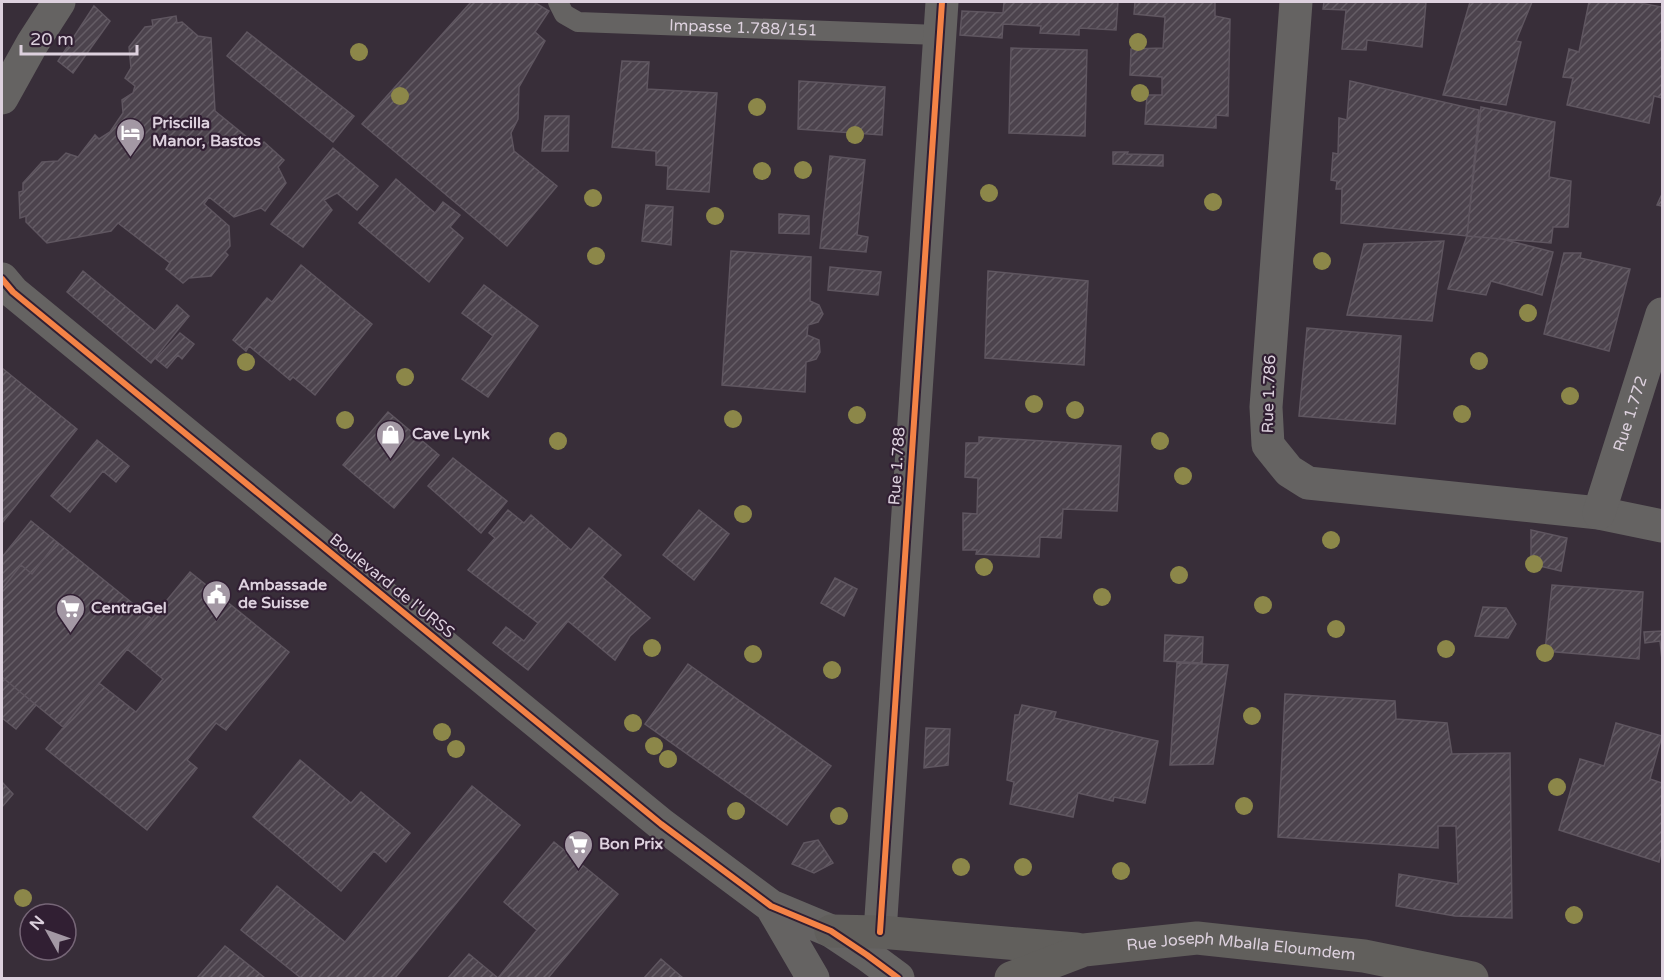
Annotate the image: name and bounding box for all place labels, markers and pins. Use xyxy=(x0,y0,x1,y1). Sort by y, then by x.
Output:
place label: Priscilla Manor, Bastos xyxy=(152,113,261,151)
hotel icon: Priscilla Manor, Bastos xyxy=(115,116,147,158)
shop icon: Cave Lynk xyxy=(375,418,407,460)
place label: Cave Lynk xyxy=(412,424,490,444)
place label: Ambassade de Suisse xyxy=(238,575,327,613)
public building icon: Ambassade de Suisse xyxy=(201,578,233,620)
supermarket icon: CentraGel xyxy=(54,592,86,634)
place label: CentraGel xyxy=(91,598,167,618)
supermarket icon: Bon Prix xyxy=(562,828,594,870)
place label: Bon Prix xyxy=(599,834,663,854)

